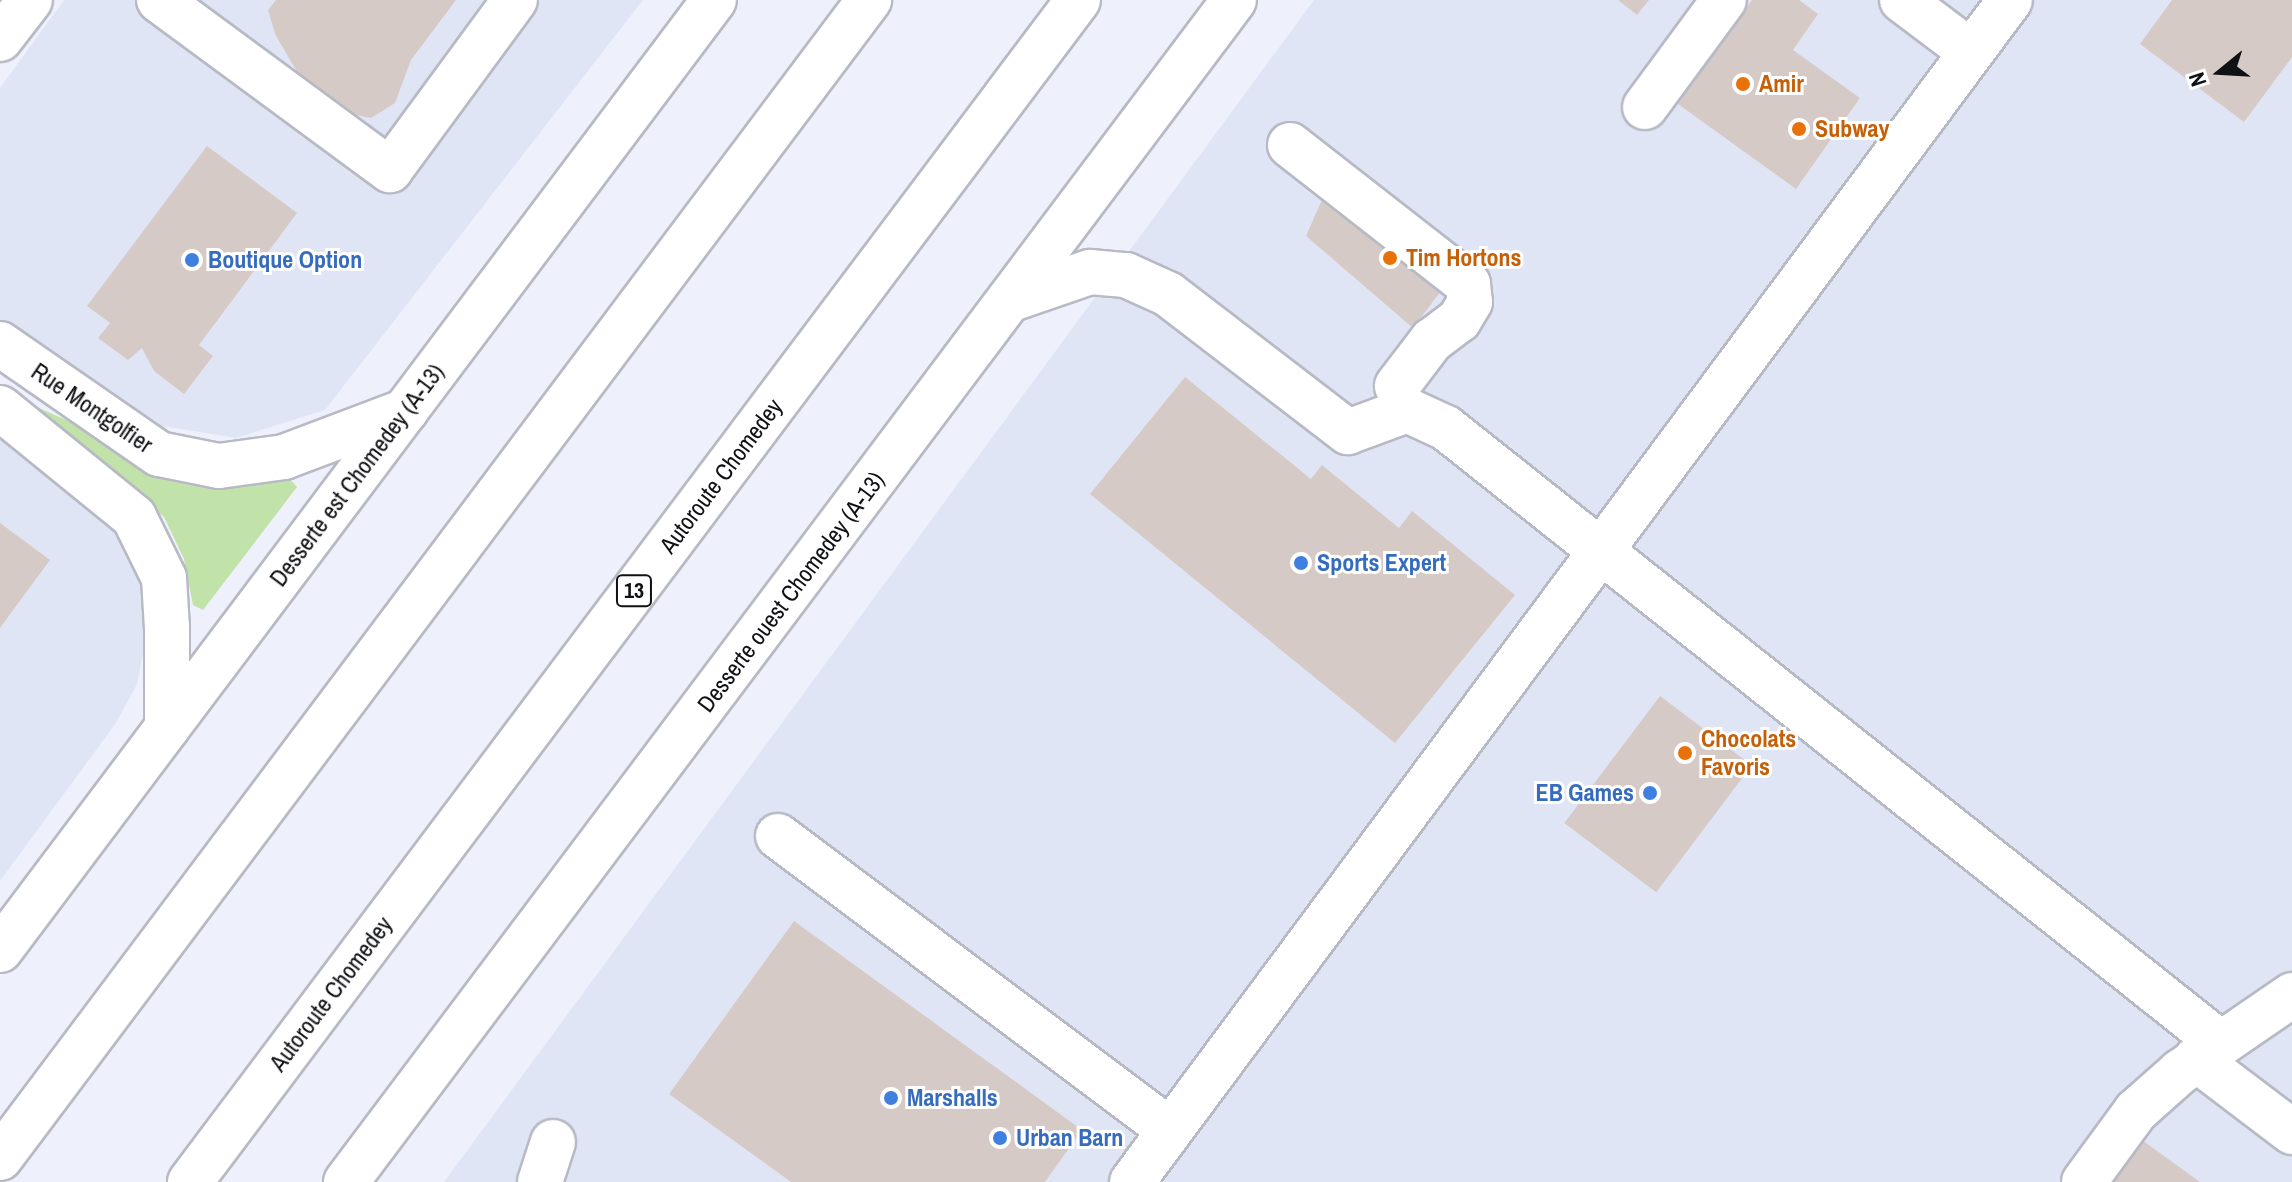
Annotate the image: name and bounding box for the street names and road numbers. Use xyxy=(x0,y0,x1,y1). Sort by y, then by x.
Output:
street label: Rue Montgolfier xyxy=(26,357,158,459)
street label: Desserte est Chomedey (A-13) xyxy=(264,358,450,592)
street label: Autoroute Chomedey xyxy=(654,393,788,559)
street label: Desserte ouest Chomedey (A-13) xyxy=(691,466,891,718)
road number: 13 xyxy=(614,573,654,609)
street label: Autoroute Chomedey xyxy=(264,911,398,1077)

